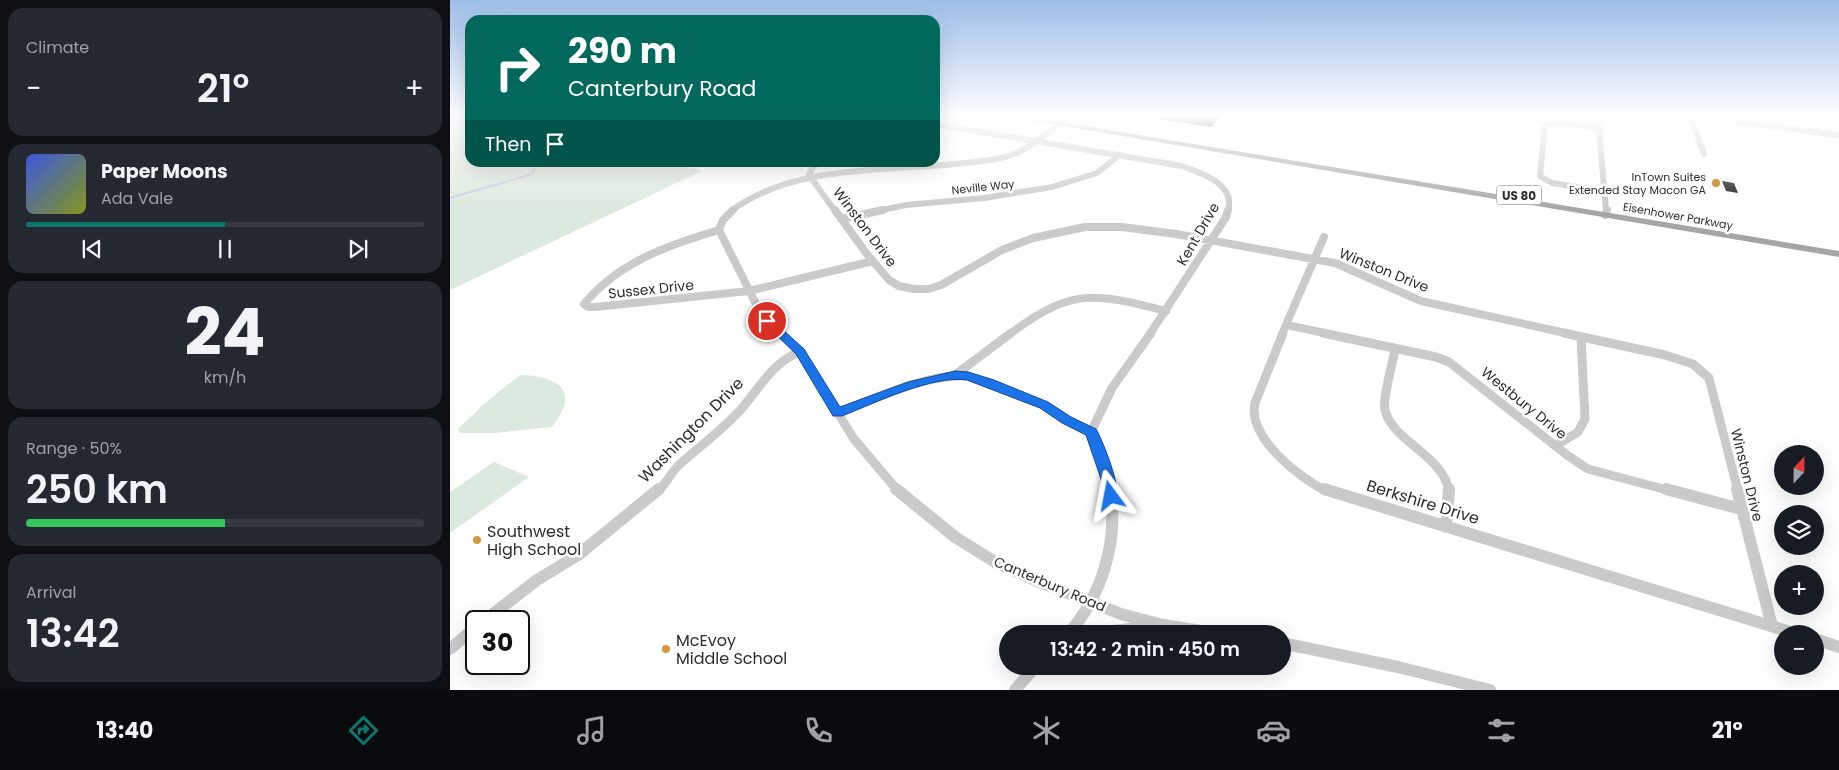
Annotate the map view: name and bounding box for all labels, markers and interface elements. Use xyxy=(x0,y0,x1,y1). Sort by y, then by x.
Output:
text: 290 m xyxy=(568,26,677,75)
icon: right xyxy=(485,35,550,100)
text: Climate xyxy=(26,36,89,59)
text: 21° xyxy=(197,62,249,115)
text: − xyxy=(26,69,41,108)
text: + xyxy=(405,69,424,108)
text: Canterbury Road xyxy=(568,73,756,104)
icon: arrive xyxy=(541,130,569,158)
text: Then xyxy=(485,131,531,158)
text: Paper Moons xyxy=(101,158,228,185)
place label: InTown Suites Extended Stay Macon GA xyxy=(1569,169,1707,198)
street label: Neville Way xyxy=(951,176,1016,198)
marker: InTown Suites Extended Stay Macon GA xyxy=(1710,177,1722,189)
street label: Winston Drive xyxy=(828,183,902,271)
road number: US 80 xyxy=(1496,186,1542,204)
text: Ada Vale xyxy=(101,187,173,210)
street label: Kent Drive xyxy=(1172,198,1224,269)
street label: Eisenhower Parkway xyxy=(1622,198,1735,234)
icon: previous xyxy=(78,235,106,263)
icon: pause xyxy=(211,235,239,263)
icon: next xyxy=(344,235,372,263)
street label: Winston Drive xyxy=(1336,243,1432,297)
street label: Sussex Drive xyxy=(607,275,695,303)
text: 24 xyxy=(184,287,266,378)
pin xyxy=(746,300,788,342)
icon: arrive xyxy=(753,307,781,335)
street label: Westbury Drive xyxy=(1477,362,1571,444)
text: km/h xyxy=(204,366,246,389)
street label: Washington Drive xyxy=(633,372,749,488)
street label: Winston Drive xyxy=(1726,426,1768,524)
text: Range · 50% xyxy=(26,437,122,460)
north arrow xyxy=(1774,445,1824,495)
map controls xyxy=(1774,445,1824,675)
text: 250 km xyxy=(26,463,168,516)
position arrow xyxy=(1084,469,1136,521)
street label: Berkshire Drive xyxy=(1364,474,1482,530)
button: layers xyxy=(1774,505,1824,555)
place label: Southwest High School xyxy=(487,520,581,561)
marker: Southwest High School xyxy=(471,534,483,546)
street label: Canterbury Road xyxy=(991,551,1109,617)
button: + xyxy=(1774,565,1824,615)
text: Arrival xyxy=(26,581,76,604)
text: 13:42 xyxy=(26,607,119,660)
speed limit sign: 30 xyxy=(465,610,530,675)
button: − xyxy=(1774,625,1824,675)
place label: McEvoy Middle School xyxy=(676,629,787,670)
text: 13:42 · 2 min · 450 m xyxy=(1050,636,1240,663)
marker: McEvoy Middle School xyxy=(660,643,672,655)
icon: directions xyxy=(346,713,381,748)
icon: music xyxy=(574,713,609,748)
icon: phone xyxy=(801,713,836,748)
icon: climate xyxy=(1029,713,1064,748)
icon: car xyxy=(1256,713,1291,748)
icon: filters xyxy=(1484,713,1519,748)
text: 13:40 xyxy=(96,715,153,746)
text: 21° xyxy=(1712,715,1743,746)

